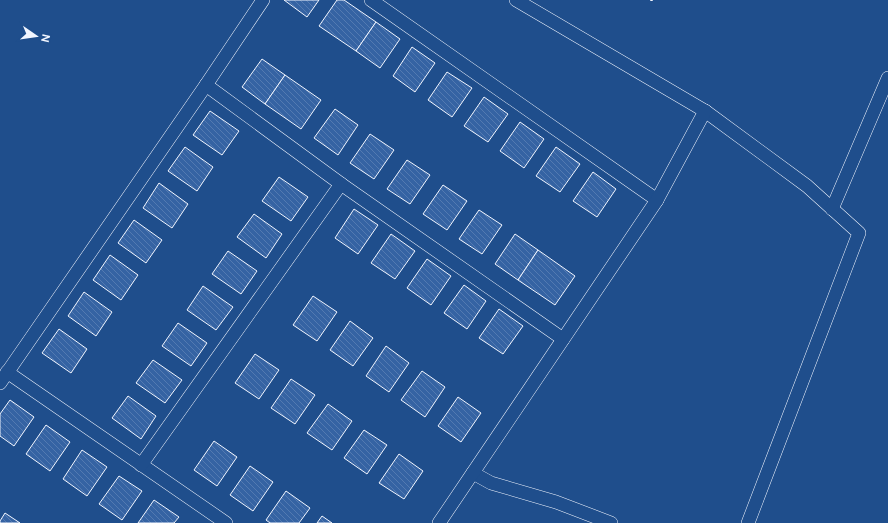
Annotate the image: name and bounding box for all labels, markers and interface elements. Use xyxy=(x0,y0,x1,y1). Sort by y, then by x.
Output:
north arrow xyxy=(16,16,56,56)
text: N xyxy=(38,33,53,44)

